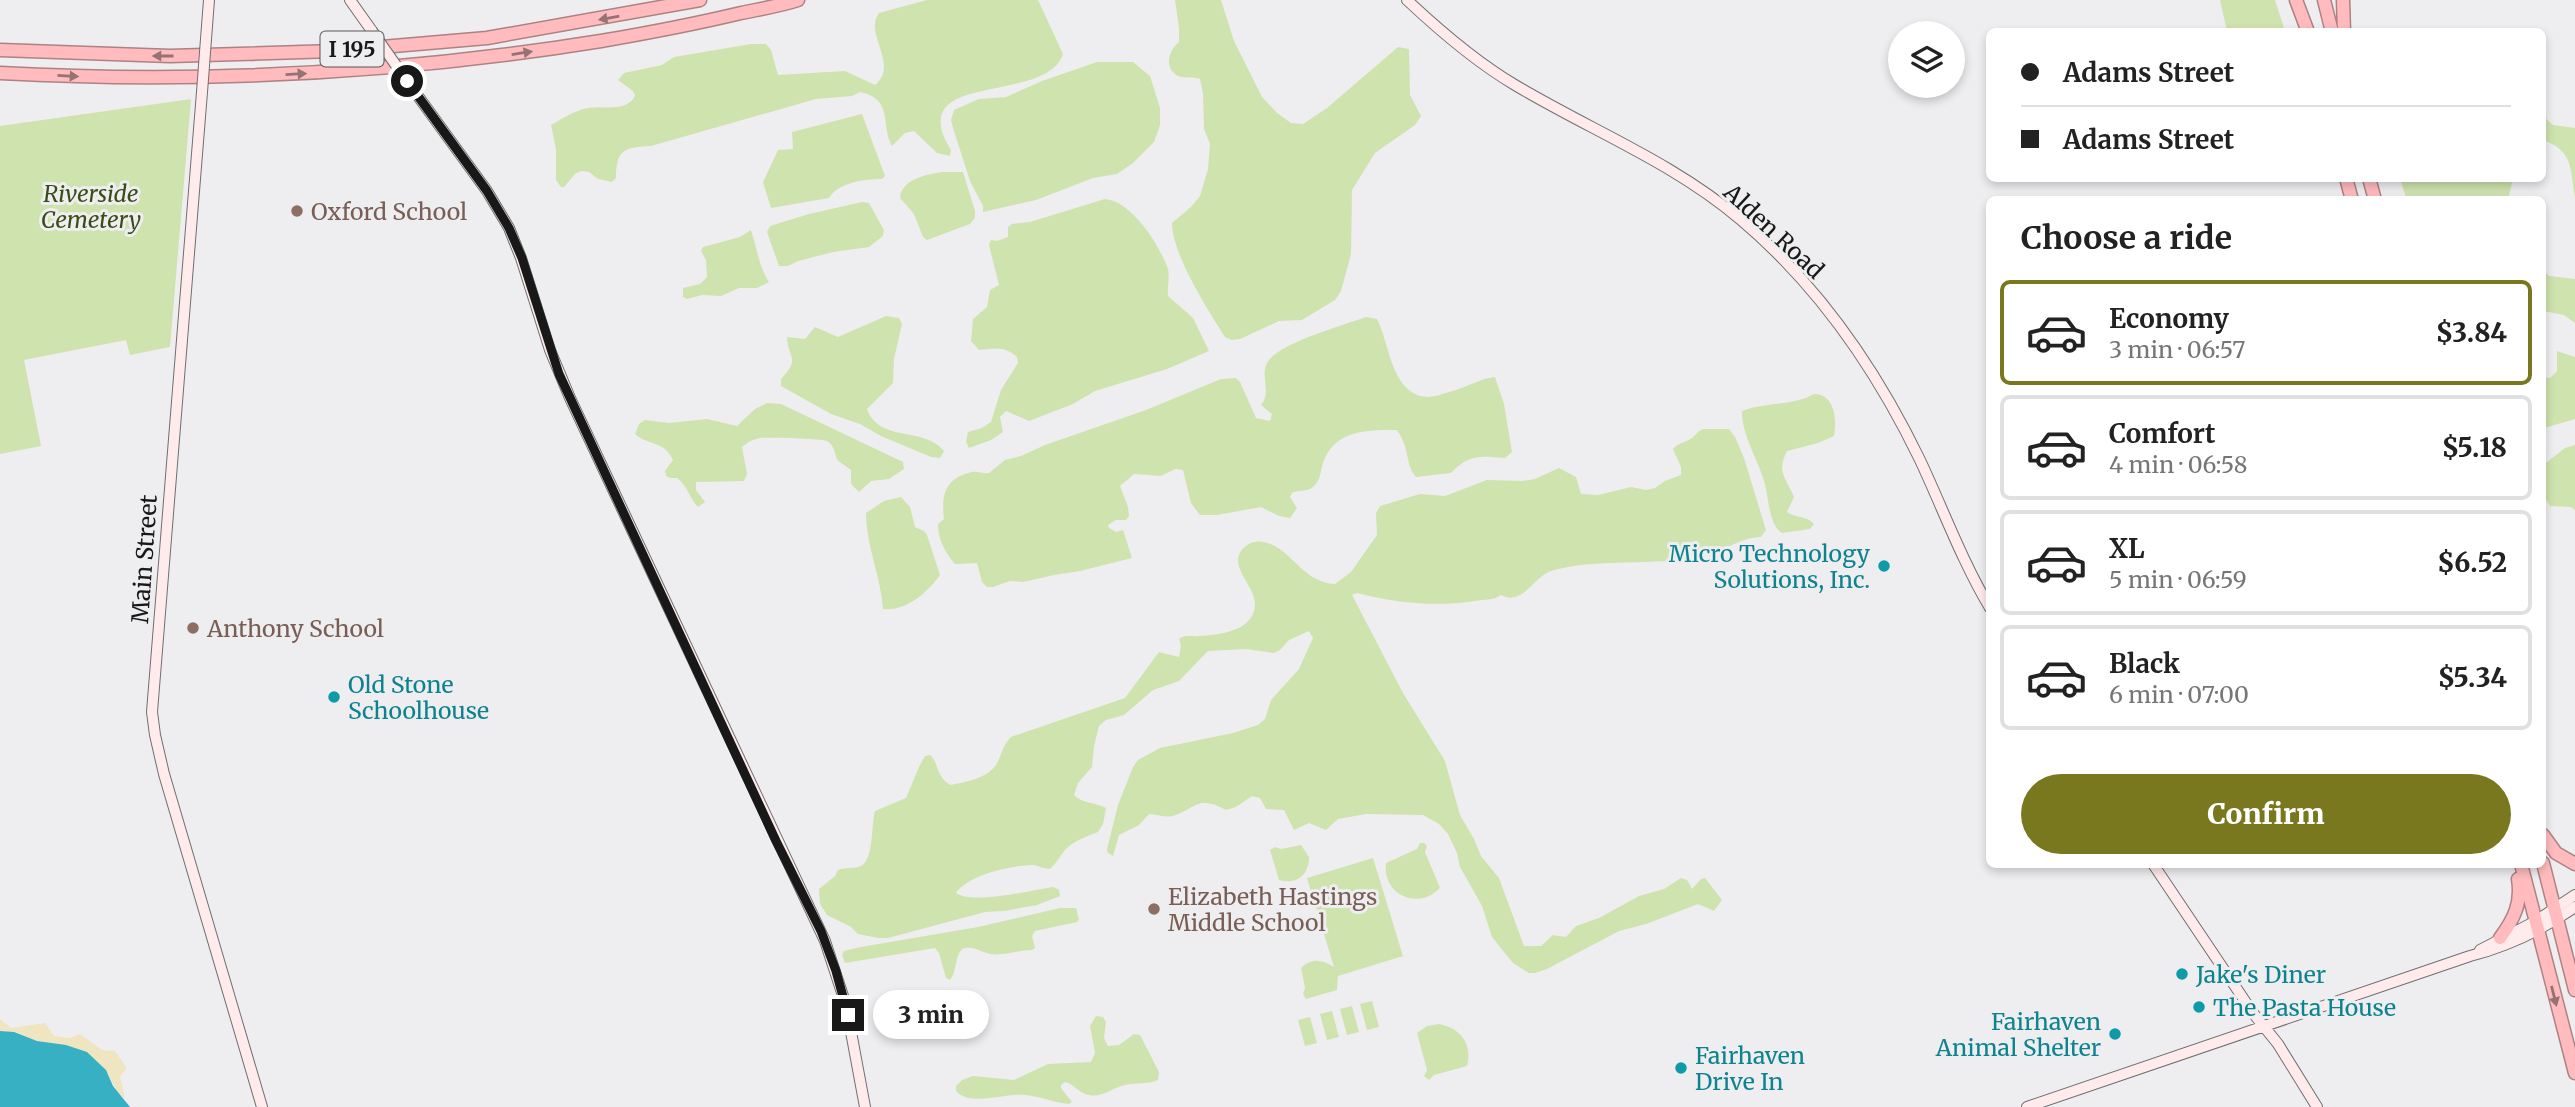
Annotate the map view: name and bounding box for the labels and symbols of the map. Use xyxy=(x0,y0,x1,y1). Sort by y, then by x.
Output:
one-way arrow xyxy=(598,13,620,24)
road number: I 195 xyxy=(320,32,384,66)
one-way arrow xyxy=(511,47,533,58)
one-way arrow xyxy=(152,50,174,62)
route start xyxy=(391,65,423,97)
one-way arrow xyxy=(285,69,307,80)
one-way arrow xyxy=(57,71,79,82)
street label: Alden Road xyxy=(1717,177,1830,285)
park label: Riverside Cemetery xyxy=(41,179,141,234)
place label: Oxford School xyxy=(311,197,467,226)
marker: Oxford School xyxy=(289,203,305,219)
street label: Main Street xyxy=(125,494,163,624)
place label: Micro Technology Solutions, Inc. xyxy=(1669,539,1871,594)
marker: Micro Technology Solutions, Inc. xyxy=(1876,558,1892,574)
place label: Anthony School xyxy=(206,614,384,643)
marker: Anthony School xyxy=(185,620,201,636)
place label: Old Stone Schoolhouse xyxy=(348,670,489,725)
marker: Old Stone Schoolhouse xyxy=(326,689,342,705)
place label: Elizabeth Hastings Middle School xyxy=(1168,882,1377,937)
marker: Elizabeth Hastings Middle School xyxy=(1146,901,1162,917)
place label: Jake's Diner xyxy=(2195,960,2326,989)
marker: Jake's Diner xyxy=(2174,966,2190,982)
one-way arrow xyxy=(2549,986,2560,1008)
callout: 3 min xyxy=(872,990,988,1040)
place label: The Pasta House xyxy=(2213,993,2396,1022)
route end xyxy=(832,999,864,1031)
marker: The Pasta House xyxy=(2191,999,2207,1015)
place label: Fairhaven Animal Shelter xyxy=(1935,1007,2101,1062)
marker: Fairhaven Animal Shelter xyxy=(2107,1026,2123,1042)
place label: Fairhaven Drive In xyxy=(1695,1041,1805,1096)
marker: Fairhaven Drive In xyxy=(1673,1060,1689,1076)

